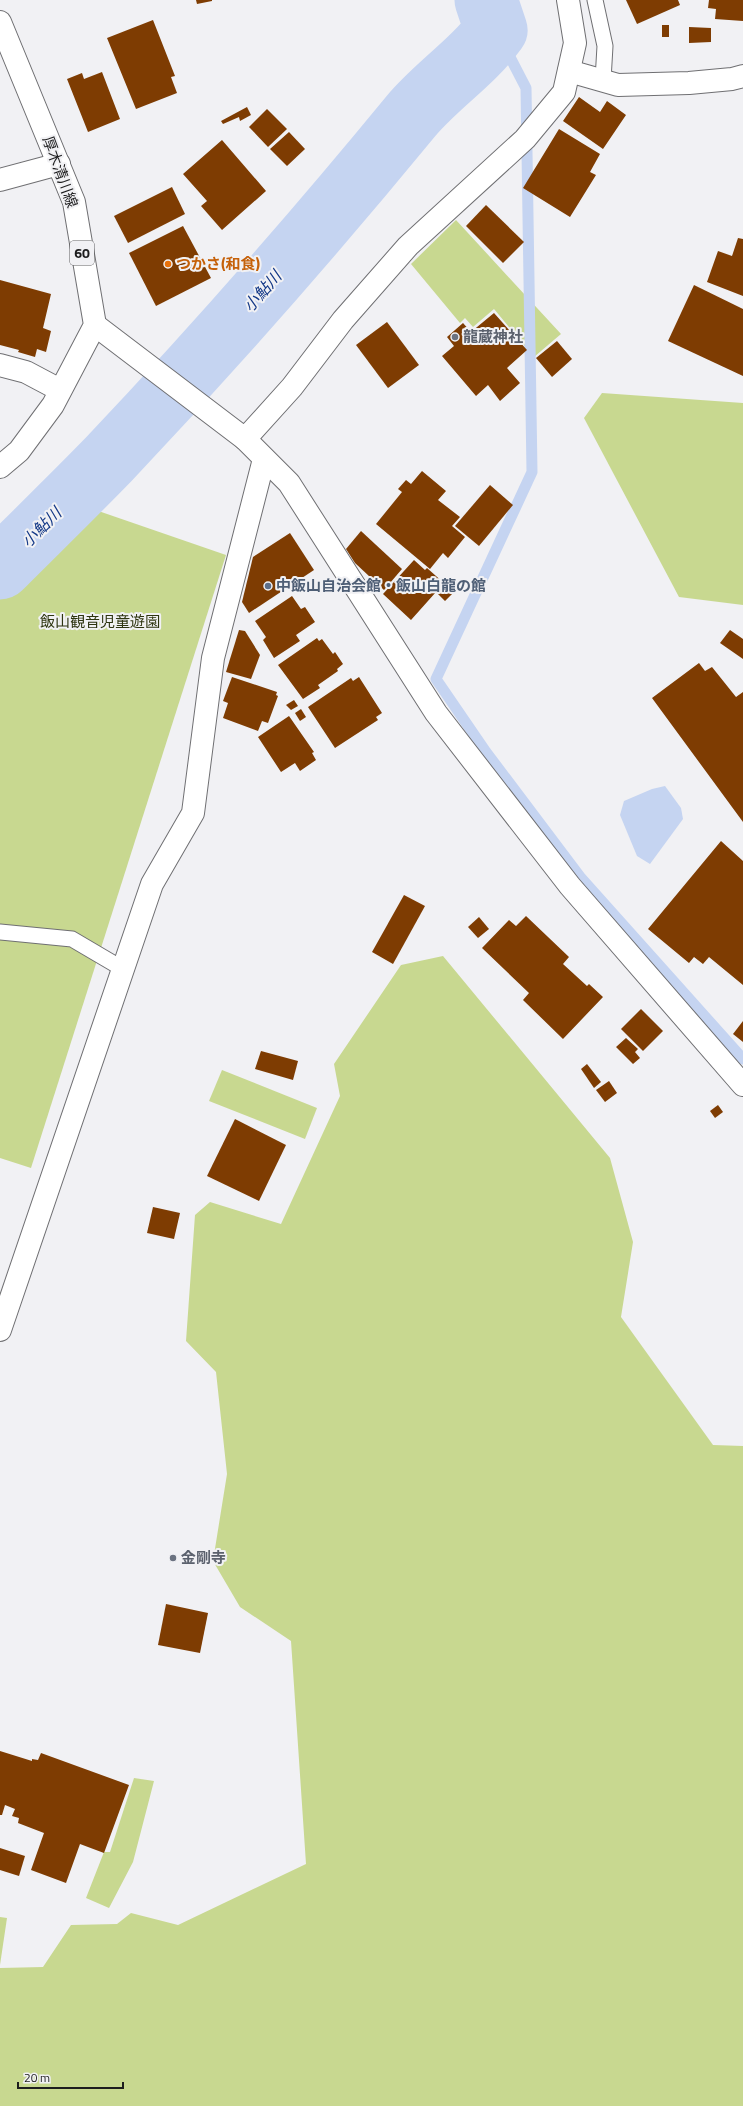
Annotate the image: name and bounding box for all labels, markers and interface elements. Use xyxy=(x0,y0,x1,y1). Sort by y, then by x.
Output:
street label: 厚木清川線 xyxy=(37,133,84,211)
road number: 60 xyxy=(70,241,94,265)
place label: つかさ(和食) xyxy=(176,252,261,275)
marker: つかさ(和食) xyxy=(163,259,173,269)
water label: 小鮎川 xyxy=(237,264,288,317)
place label: 龍蔵神社 xyxy=(463,325,523,348)
marker: 龍蔵神社 xyxy=(450,332,460,342)
water label: 小鮎川 xyxy=(16,500,68,552)
place label: 中飯山自治会館・飯山白龍の館 xyxy=(276,574,486,597)
marker: 中飯山自治会館・飯山白龍の館 xyxy=(263,581,273,591)
park label: 飯山観音児童遊園 xyxy=(40,610,160,633)
place label: 金剛寺 xyxy=(181,1546,226,1569)
marker: 金剛寺 xyxy=(168,1553,178,1563)
scale bar xyxy=(18,2064,123,2090)
text: 20 m xyxy=(24,2068,50,2087)

